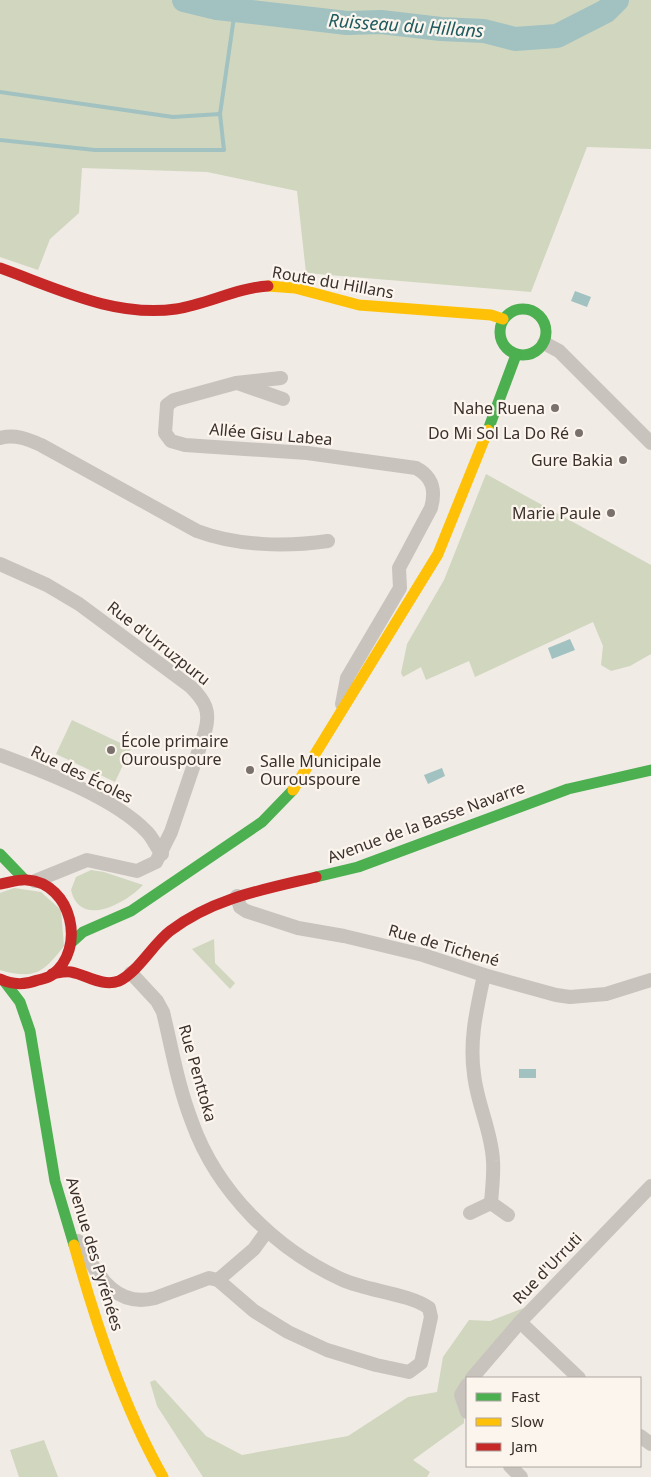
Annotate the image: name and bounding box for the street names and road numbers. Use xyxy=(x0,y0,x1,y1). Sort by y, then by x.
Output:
street label: Route du Hillans xyxy=(270,260,396,304)
street label: Allée Gisu Labea xyxy=(209,418,333,450)
street label: Rue d'Urruzpuru xyxy=(103,596,215,690)
street label: Rue des Écoles xyxy=(27,740,137,808)
street label: Avenue de la Basse Navarre xyxy=(324,776,528,868)
street label: Rue de Tichené xyxy=(386,919,502,971)
street label: Rue Penttoka xyxy=(174,1022,222,1124)
street label: Avenue des Pyrénées xyxy=(61,1174,129,1334)
street label: Rue d'Urruti xyxy=(507,1228,587,1308)

